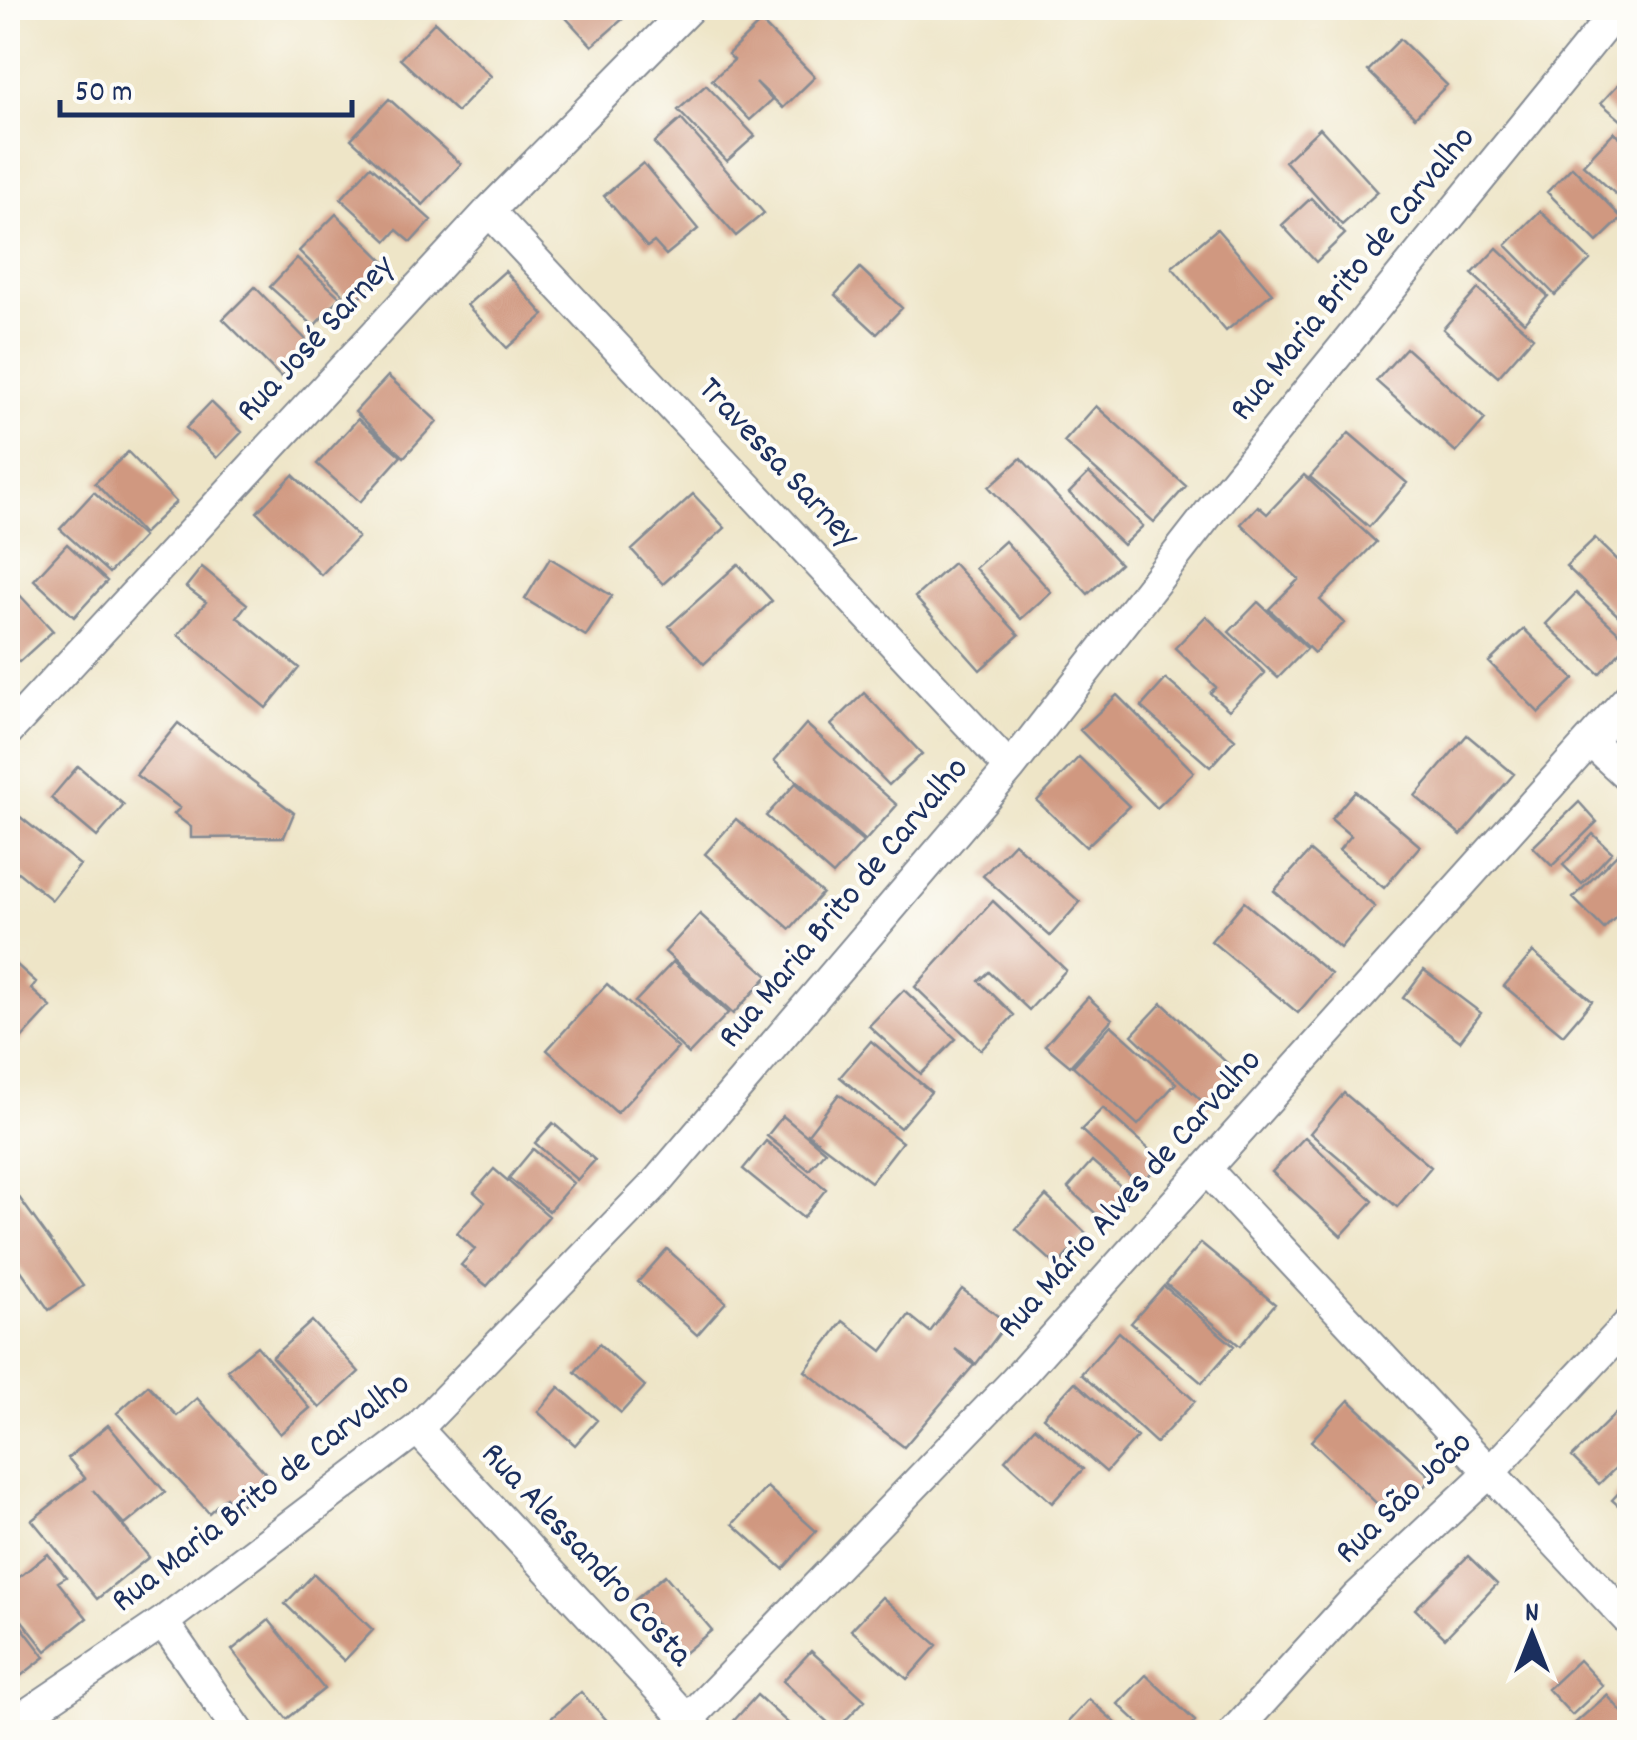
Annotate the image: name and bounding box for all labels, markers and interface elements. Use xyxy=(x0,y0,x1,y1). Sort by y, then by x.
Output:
scale bar xyxy=(60,55,352,117)
text: 50 m xyxy=(75,73,133,116)
street label: Rua Maria Brito de Carvalho xyxy=(1219,117,1489,433)
street label: Rua José Sarney xyxy=(226,244,409,435)
street label: Travessa Sarney xyxy=(684,367,870,561)
street label: Rua Maria Brito de Carvalho xyxy=(708,747,982,1061)
street label: Rua Mário Alves de Carvalho xyxy=(987,1039,1275,1351)
street label: Rua Maria Brito de Carvalho xyxy=(102,1361,422,1627)
street label: Rua São João xyxy=(1325,1420,1485,1578)
street label: Rua Alessandro Costa xyxy=(467,1432,703,1680)
north arrow xyxy=(1482,1585,1582,1685)
text: N xyxy=(1525,1595,1539,1635)

